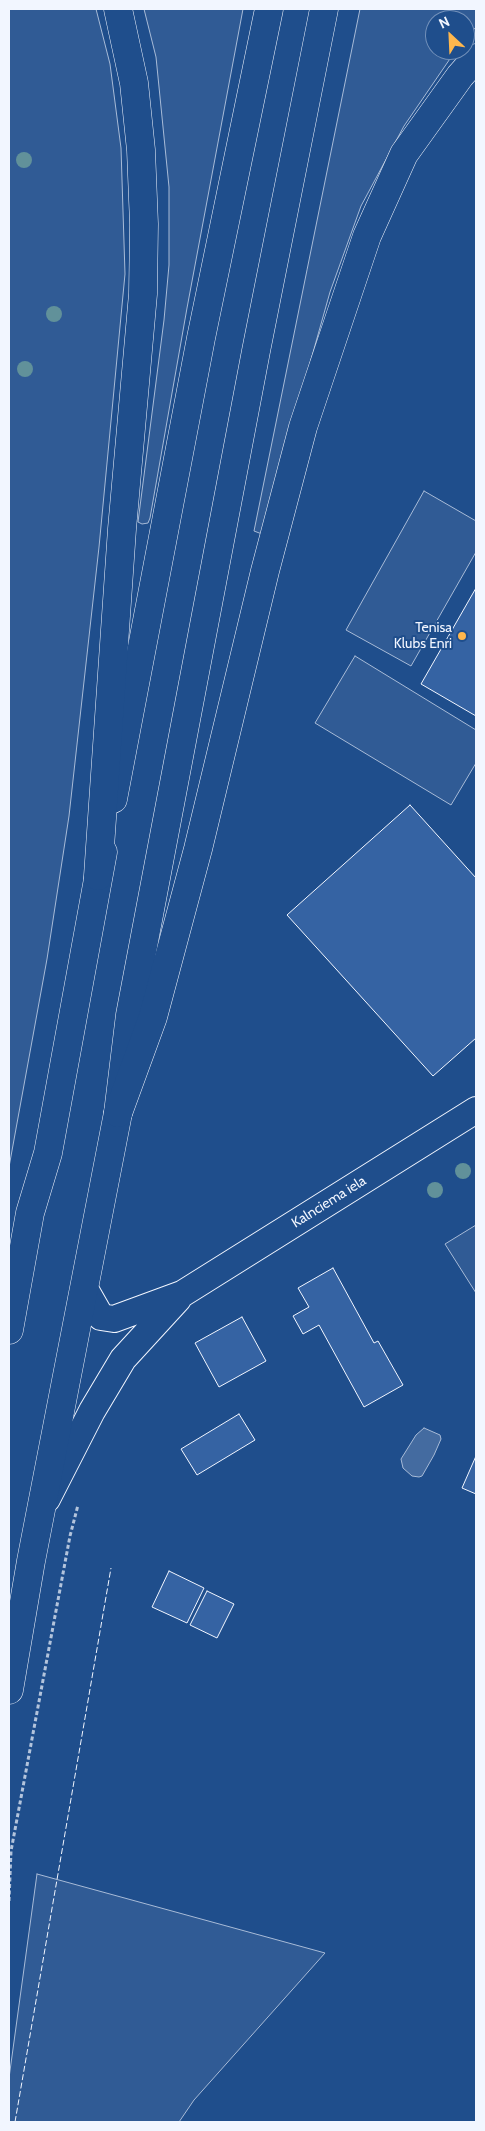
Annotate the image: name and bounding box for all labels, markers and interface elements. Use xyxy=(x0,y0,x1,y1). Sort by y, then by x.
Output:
north arrow xyxy=(425,10,475,60)
text: N xyxy=(436,12,452,33)
place label: Tenisa Klubs Enri xyxy=(394,620,452,652)
marker: Tenisa Klubs Enri xyxy=(456,630,468,642)
street label: Kalnciema iela xyxy=(289,1172,369,1232)

